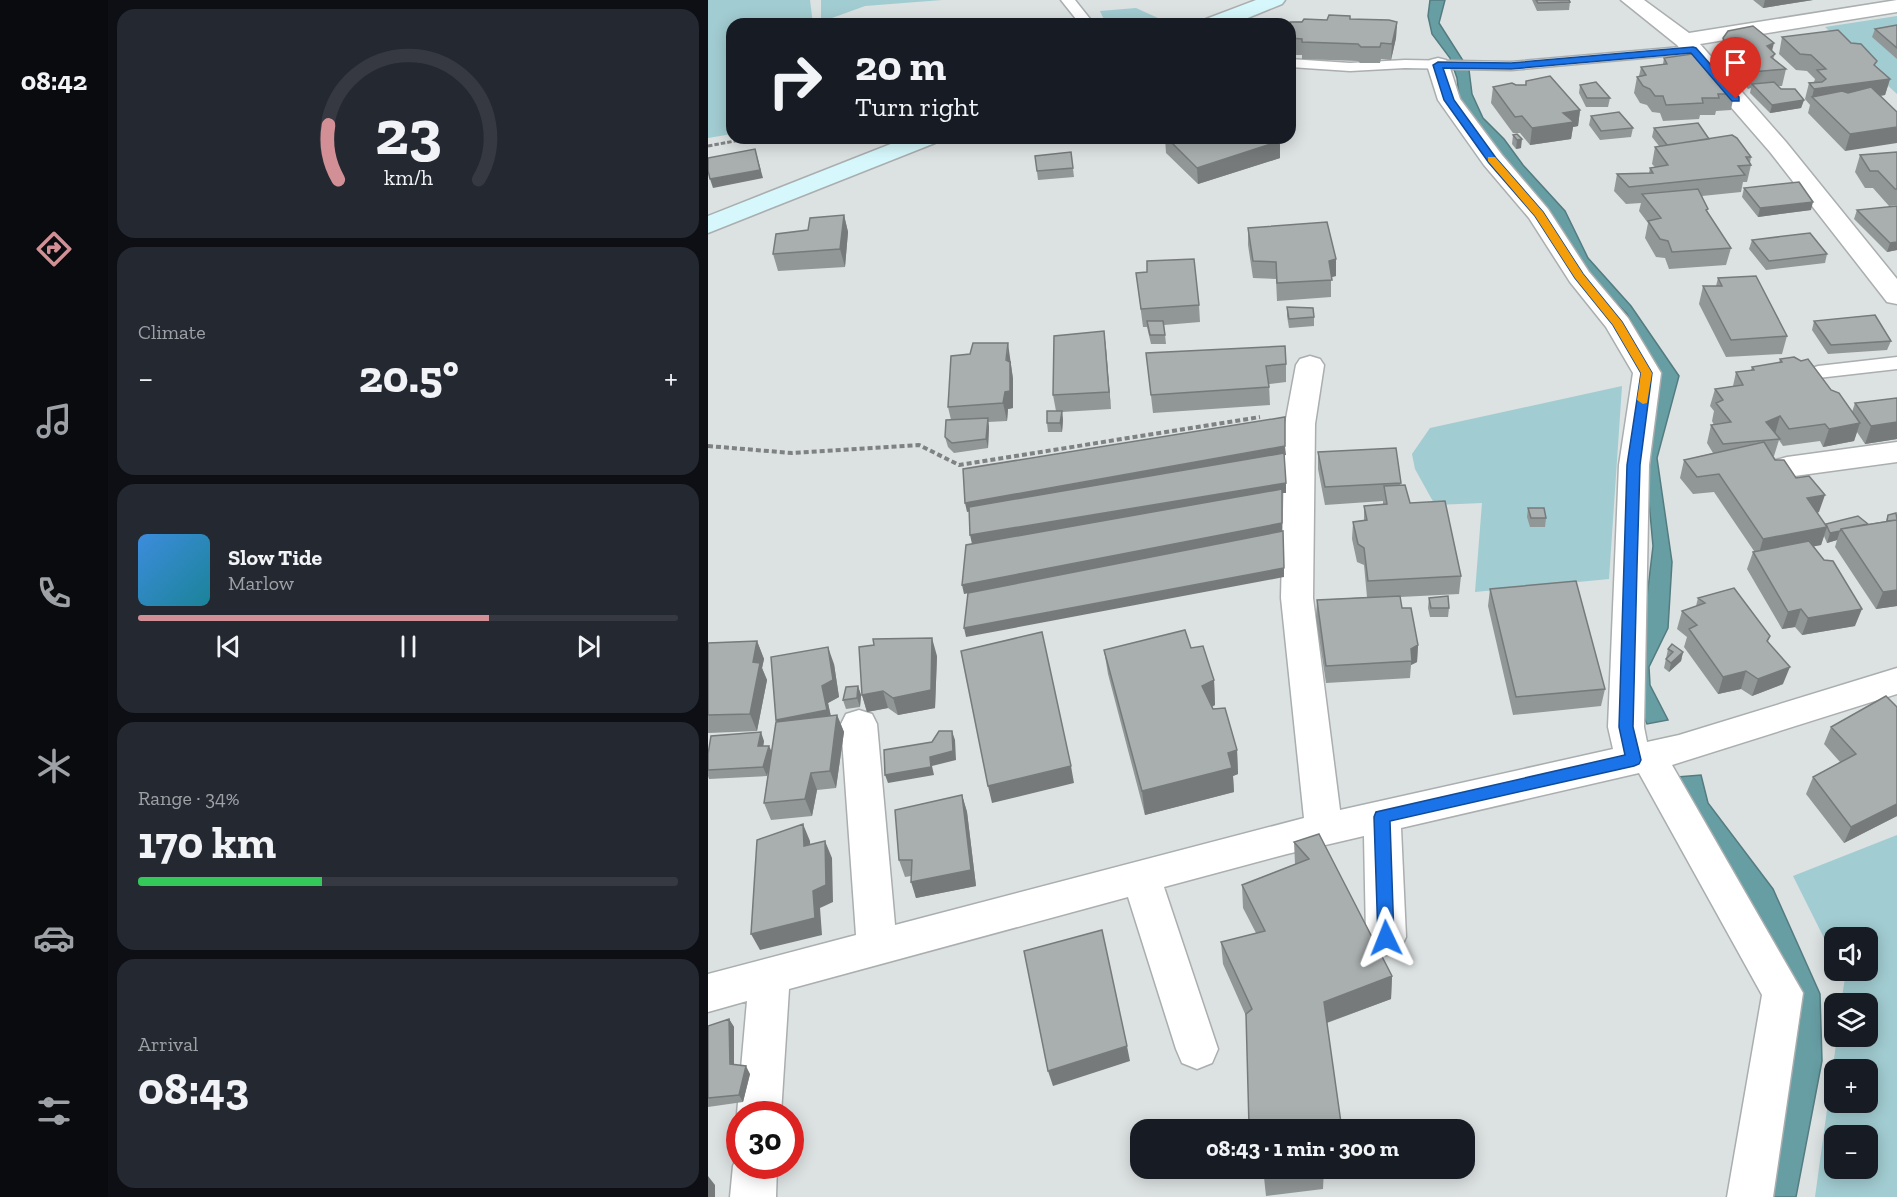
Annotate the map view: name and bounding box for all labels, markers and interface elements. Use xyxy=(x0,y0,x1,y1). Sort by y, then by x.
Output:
pin xyxy=(1710,37,1761,99)
text: 20 m xyxy=(855,40,946,91)
icon: right xyxy=(756,42,834,120)
icon: arrive xyxy=(1719,46,1752,79)
text: 08:42 xyxy=(21,65,87,97)
text: Turn right xyxy=(855,91,979,123)
text: 23 xyxy=(375,95,441,170)
text: km/h xyxy=(384,166,432,191)
icon: directions xyxy=(33,228,75,270)
text: Climate xyxy=(138,320,206,344)
text: 20.5° xyxy=(359,350,459,404)
text: − xyxy=(138,358,153,397)
text: + xyxy=(664,358,678,397)
icon: music xyxy=(33,400,75,442)
text: Slow Tide xyxy=(228,544,322,571)
text: Marlow xyxy=(228,571,294,595)
icon: phone xyxy=(33,572,75,614)
icon: previous xyxy=(212,630,245,663)
icon: pause xyxy=(392,630,425,663)
icon: next xyxy=(572,630,605,663)
icon: climate xyxy=(33,745,75,787)
text: Range · 34% xyxy=(138,786,240,810)
text: 170 km xyxy=(138,816,276,870)
position arrow xyxy=(1354,906,1418,970)
icon: car xyxy=(33,917,75,959)
map controls xyxy=(1824,927,1878,1179)
button: sound xyxy=(1824,927,1878,981)
button: layers xyxy=(1824,993,1878,1047)
text: Arrival xyxy=(138,1032,198,1056)
button: + xyxy=(1824,1059,1878,1113)
text: 08:43 xyxy=(138,1062,249,1116)
icon: filters xyxy=(33,1090,75,1132)
speed limit sign: 30 xyxy=(726,1101,804,1179)
button: − xyxy=(1824,1125,1878,1179)
text: 08:43 · 1 min · 300 m xyxy=(1206,1135,1399,1162)

